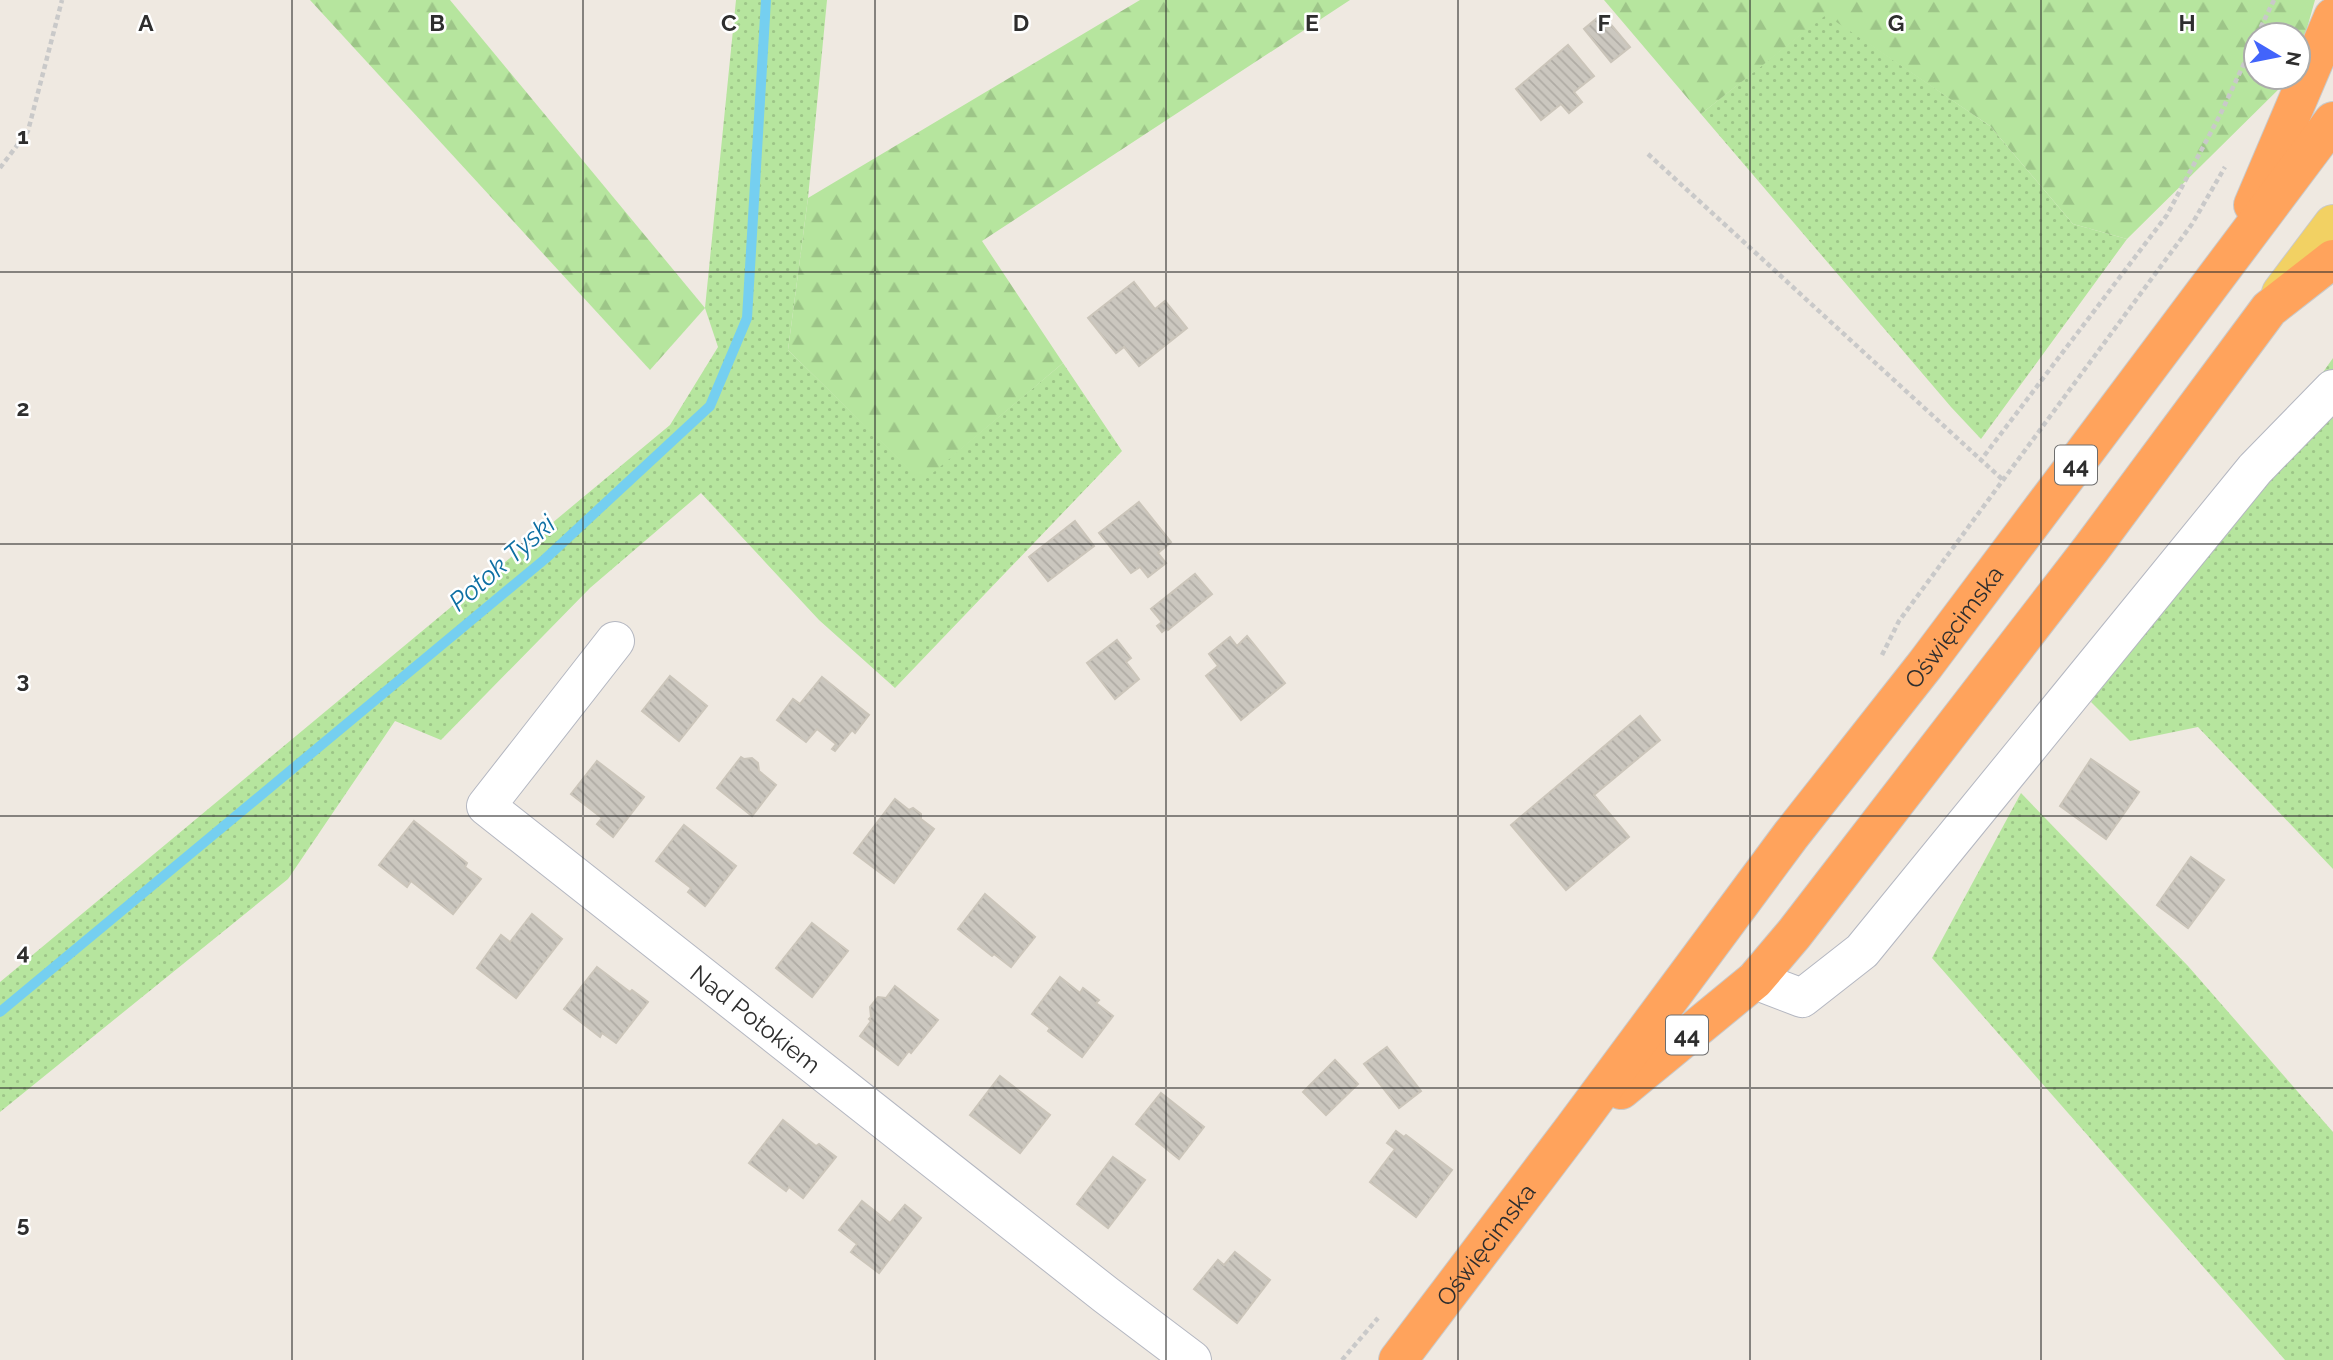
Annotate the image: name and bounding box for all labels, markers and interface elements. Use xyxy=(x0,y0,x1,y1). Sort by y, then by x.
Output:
text: A xyxy=(138,9,154,36)
text: B xyxy=(429,9,445,36)
text: C xyxy=(721,9,737,36)
text: D xyxy=(1013,9,1029,36)
text: E xyxy=(1305,9,1319,36)
text: F xyxy=(1597,9,1611,36)
text: G xyxy=(1888,9,1904,36)
text: H xyxy=(2178,9,2196,36)
north arrow xyxy=(2242,21,2312,91)
text: N xyxy=(2282,50,2306,68)
text: 1 xyxy=(17,122,29,149)
text: 2 xyxy=(17,394,29,421)
road number: 44 xyxy=(2055,446,2097,485)
water label: Potok Tyski xyxy=(443,508,562,617)
street label: Oświęcimska xyxy=(1898,560,2009,694)
text: 3 xyxy=(17,666,29,693)
text: 4 xyxy=(16,938,30,965)
street label: Nad Potokiem xyxy=(685,959,827,1079)
road number: 44 xyxy=(1666,1016,1708,1054)
street label: Oświęcimska xyxy=(1430,1177,1541,1311)
text: 5 xyxy=(17,1210,30,1237)

